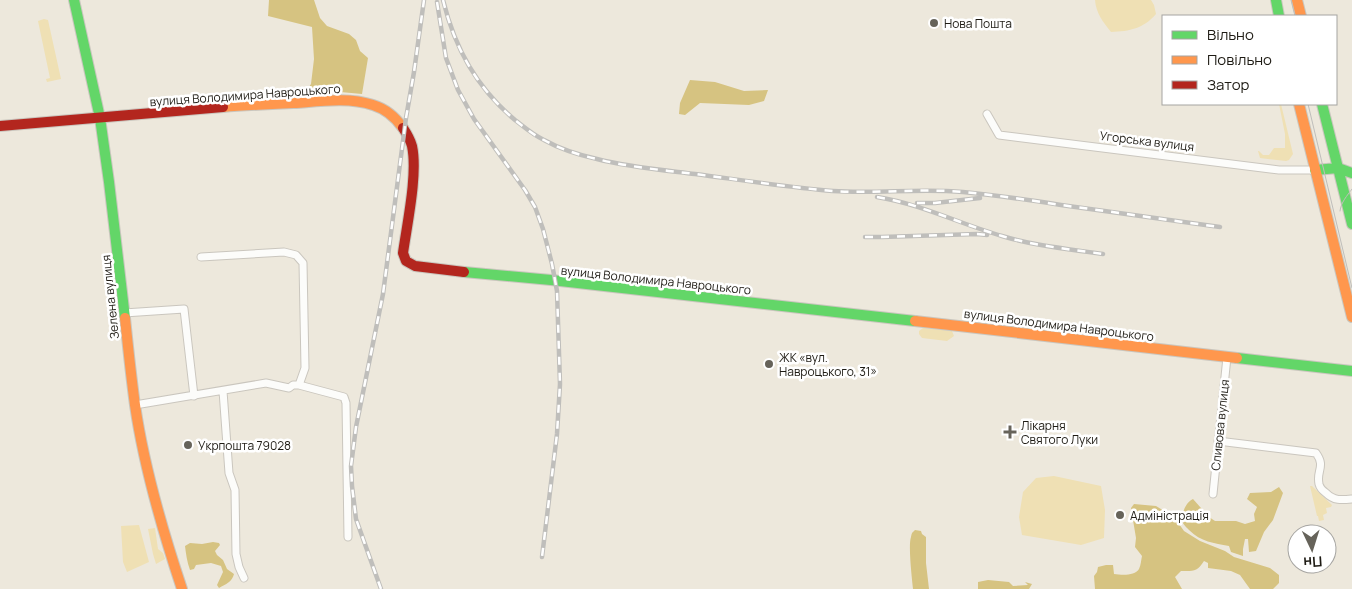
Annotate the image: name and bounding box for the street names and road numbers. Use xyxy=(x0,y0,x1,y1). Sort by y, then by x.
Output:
street label: вулиця Володимира Навроцького xyxy=(149,80,341,110)
street label: Угорська вулиця xyxy=(1099,127,1195,155)
street label: Зелена вулиця xyxy=(97,254,123,340)
street label: вулиця Володимира Навроцького xyxy=(560,262,752,298)
street label: вулиця Володимира Навроцького xyxy=(963,305,1155,345)
street label: Сливова вулиця xyxy=(1207,379,1233,471)

